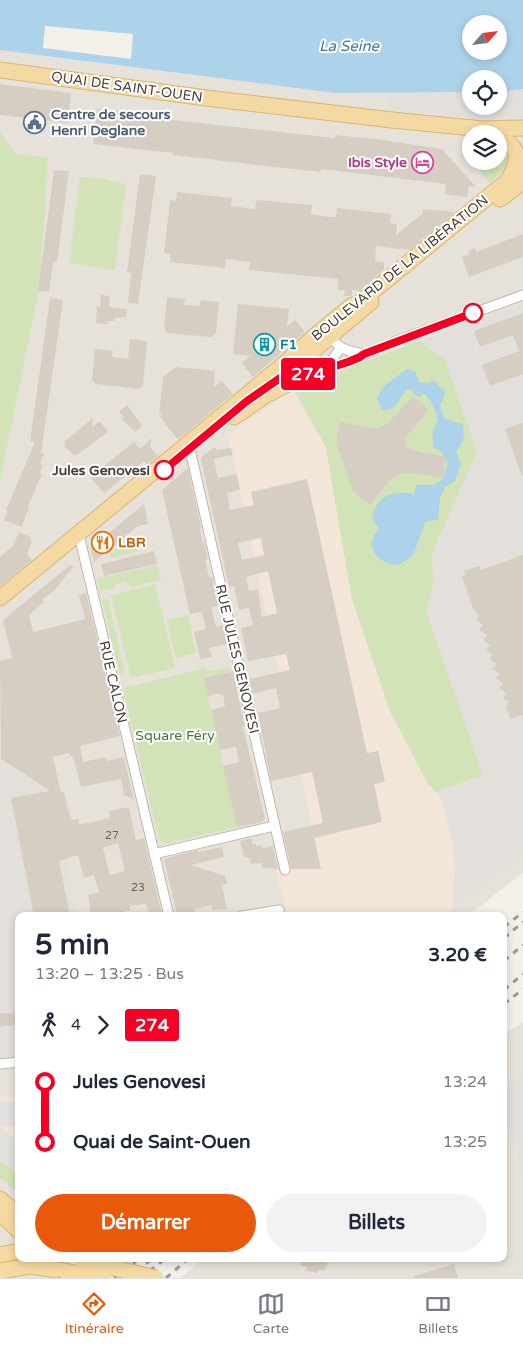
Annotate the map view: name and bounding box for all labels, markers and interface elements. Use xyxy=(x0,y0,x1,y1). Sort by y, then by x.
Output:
north arrow xyxy=(462,15,508,60)
map controls xyxy=(462,15,507,170)
water label: La Seine xyxy=(319,37,381,55)
street label: QUAI DE SAINT-OUEN xyxy=(50,68,204,106)
button: locate xyxy=(462,70,507,115)
place label: Centre de secours Henri Deglane xyxy=(51,106,171,139)
public building icon: Centre de secours Henri Deglane xyxy=(23,110,47,134)
button: layers xyxy=(462,125,507,170)
hotel icon: Ibis Style xyxy=(411,150,435,174)
place label: Ibis Style xyxy=(348,154,407,171)
street label: BOULEVARD DE LA LIBÉRATION xyxy=(308,191,492,345)
unlabelled marker xyxy=(463,303,483,323)
building icon: F1 xyxy=(252,332,276,356)
place label: F1 xyxy=(280,336,297,353)
line badge: 274 xyxy=(279,358,337,390)
text: 274 xyxy=(291,363,325,385)
marker: Jules Genovesi xyxy=(154,460,174,480)
place label: Jules Genovesi xyxy=(51,462,150,479)
restaurant icon: LBR xyxy=(90,530,114,554)
place label: LBR xyxy=(118,534,146,551)
street label: RUE JULES GENOVESI xyxy=(212,583,262,735)
street label: RUE CALON xyxy=(95,639,131,725)
park label: Square Féry xyxy=(135,727,215,744)
house number: 27 xyxy=(105,829,119,842)
house number: 23 xyxy=(131,881,145,894)
text: 5 min xyxy=(35,928,110,962)
text: 3.20 € xyxy=(428,944,487,966)
text: 13:20 – 13:25 · Bus xyxy=(35,964,184,984)
icon: walk xyxy=(35,1011,63,1039)
icon: forward xyxy=(89,1011,117,1039)
text: 274 xyxy=(135,1014,169,1036)
text: 4 xyxy=(71,1015,81,1035)
text: Jules Genovesi xyxy=(73,1071,206,1093)
text: 13:24 xyxy=(443,1072,487,1092)
text: Quai de Saint-Ouen xyxy=(73,1131,251,1153)
text: 13:25 xyxy=(443,1132,487,1152)
button: Démarrer xyxy=(35,1194,256,1252)
button: Billets xyxy=(266,1194,487,1252)
tab: Itinéraire xyxy=(65,1290,124,1337)
tab: Carte xyxy=(253,1290,289,1337)
tab: Billets xyxy=(418,1290,458,1337)

